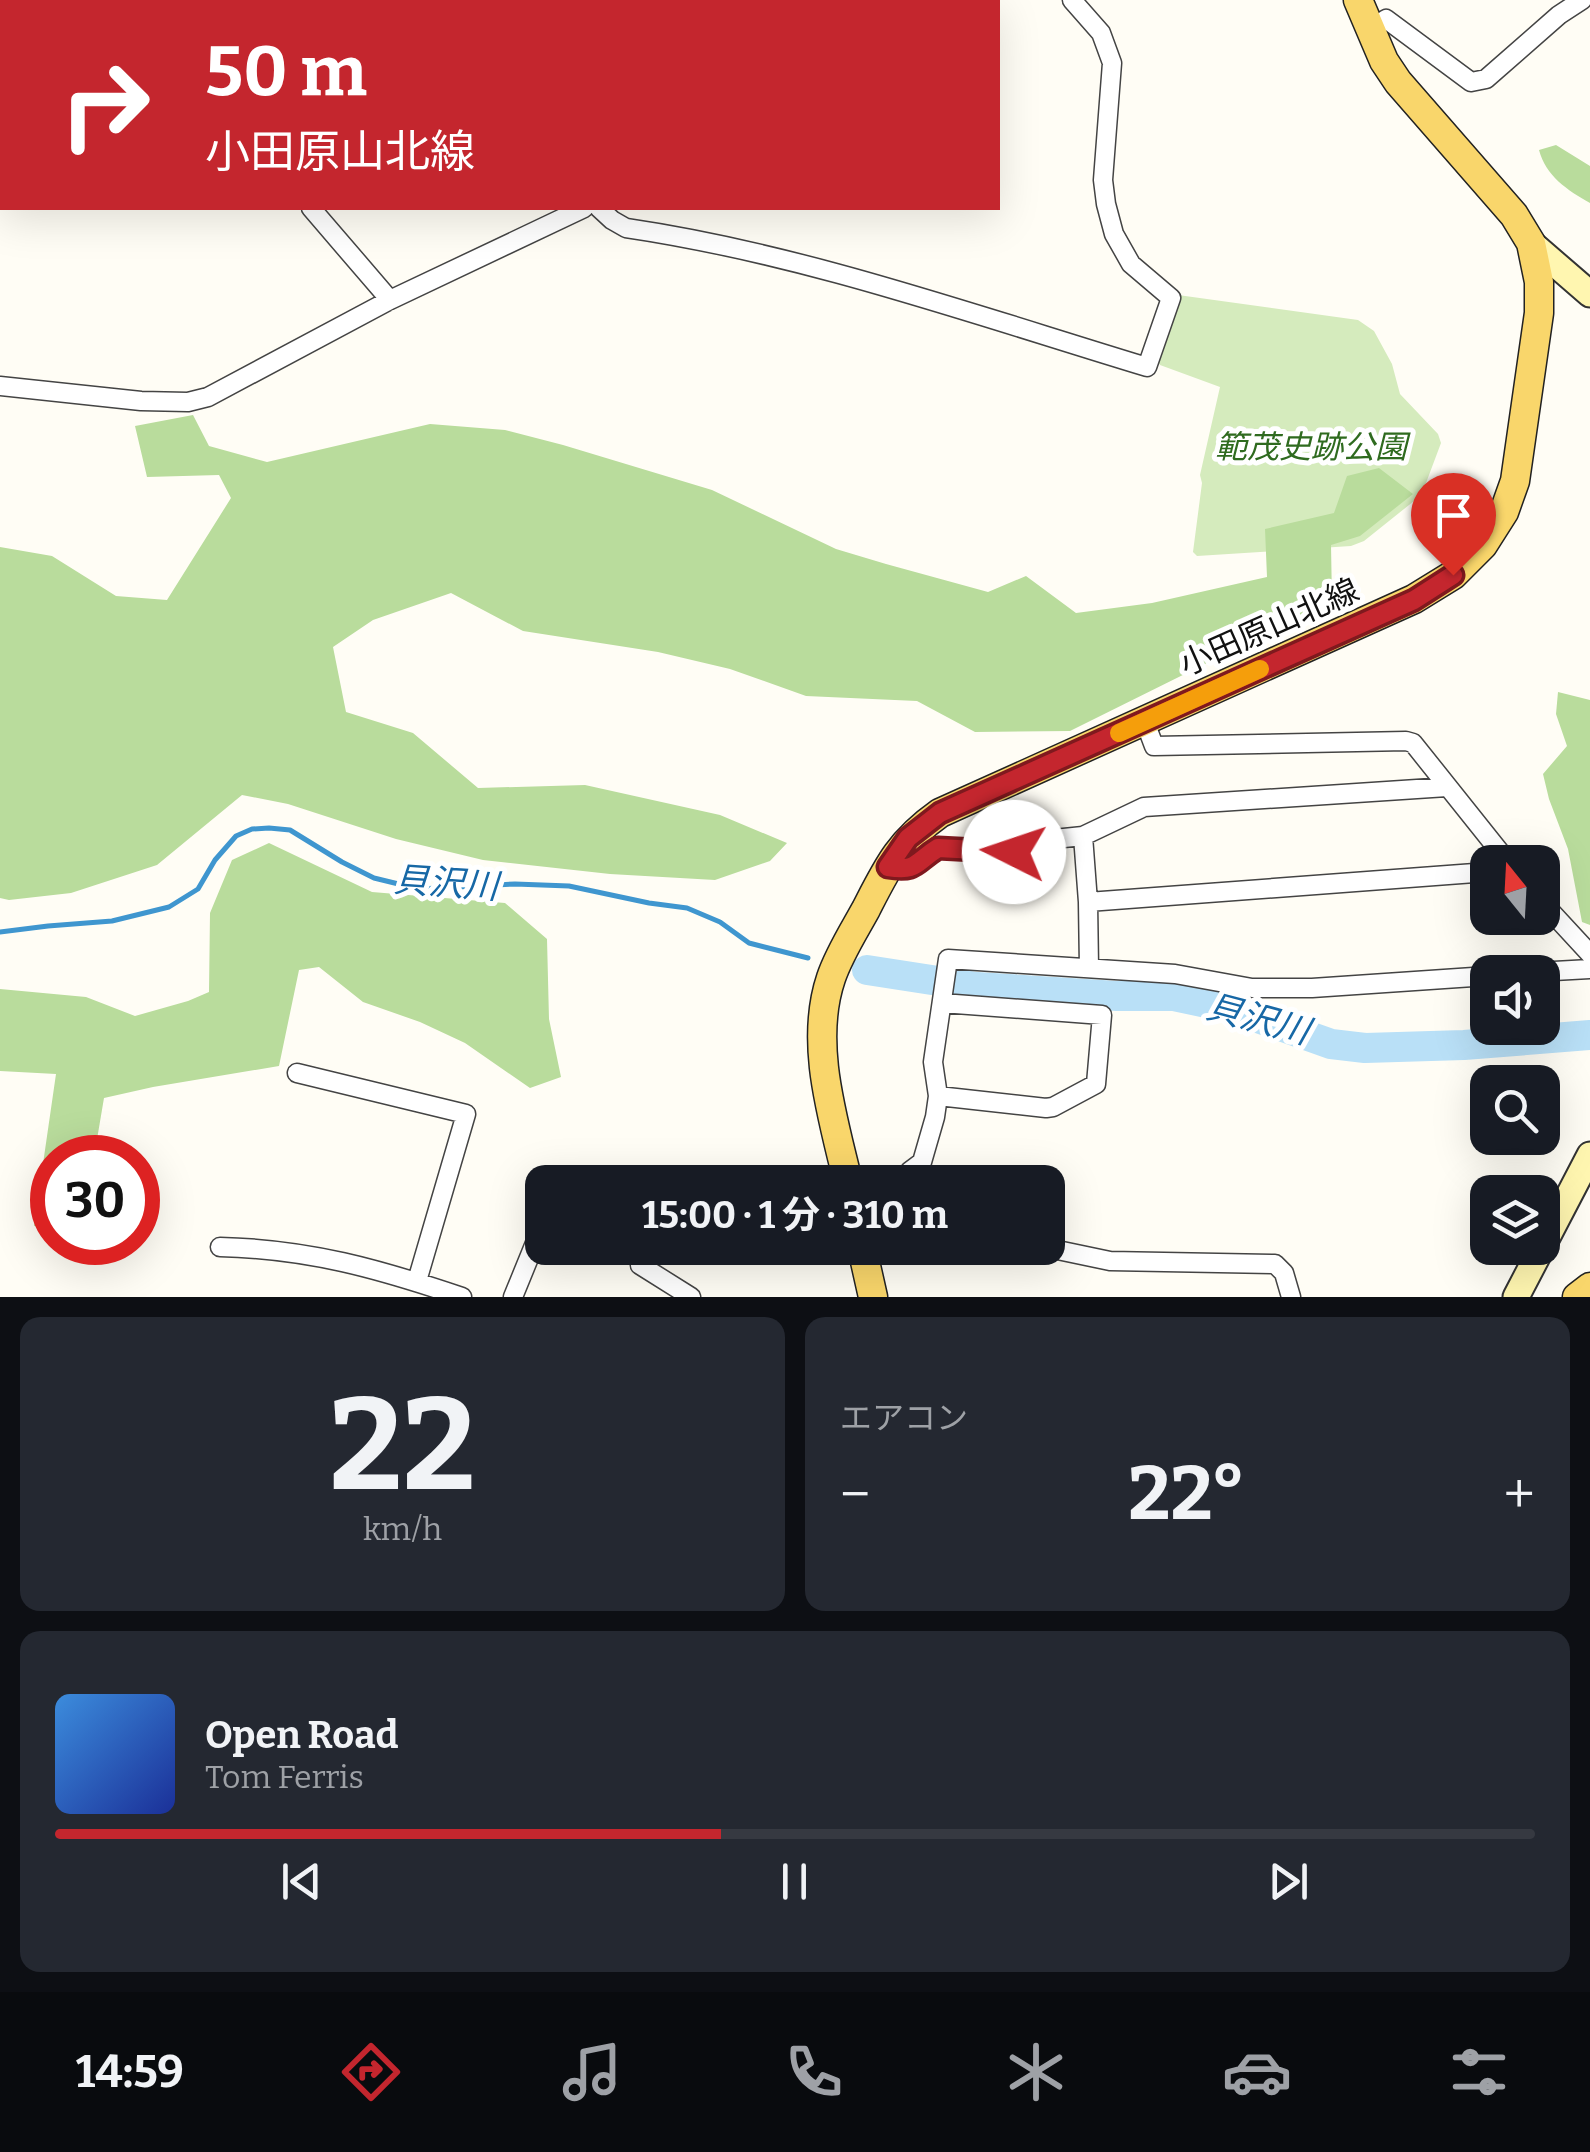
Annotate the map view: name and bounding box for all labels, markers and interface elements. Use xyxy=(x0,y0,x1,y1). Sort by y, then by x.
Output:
text: 50 m xyxy=(205,30,367,114)
icon: right xyxy=(40,40,170,170)
text: 小田原山北線 xyxy=(205,125,475,179)
park label: 範茂史跡公園 xyxy=(1215,428,1411,466)
pin xyxy=(1411,473,1496,576)
icon: arrive xyxy=(1426,488,1481,543)
street label: 小田原山北線 xyxy=(1174,571,1364,683)
position arrow xyxy=(962,800,1066,904)
north arrow xyxy=(1470,845,1560,935)
map controls xyxy=(1470,845,1560,1265)
water label: 貝沢川 xyxy=(392,858,504,908)
button: sound xyxy=(1470,955,1560,1045)
water label: 貝沢川 xyxy=(1202,985,1318,1054)
button: search xyxy=(1470,1065,1560,1155)
speed limit sign: 30 xyxy=(30,1135,160,1265)
button: layers xyxy=(1470,1175,1560,1265)
text: 15:00 · 1 分 · 310 m xyxy=(642,1192,948,1238)
text: 22 xyxy=(329,1367,476,1523)
text: エアコン xyxy=(840,1399,968,1437)
text: 22° xyxy=(1128,1449,1246,1539)
text: − xyxy=(840,1462,870,1528)
text: + xyxy=(1504,1462,1535,1528)
text: km/h xyxy=(363,1510,442,1548)
text: Open Road xyxy=(205,1712,398,1758)
text: Tom Ferris xyxy=(205,1758,364,1796)
icon: previous xyxy=(274,1854,329,1909)
icon: pause xyxy=(767,1854,822,1909)
icon: next xyxy=(1261,1854,1316,1909)
icon: directions xyxy=(336,2037,406,2107)
icon: music xyxy=(557,2037,627,2107)
icon: phone xyxy=(779,2037,849,2107)
icon: climate xyxy=(1001,2037,1071,2107)
icon: car xyxy=(1222,2037,1292,2107)
icon: filters xyxy=(1444,2037,1514,2107)
text: 14:59 xyxy=(76,2045,184,2099)

